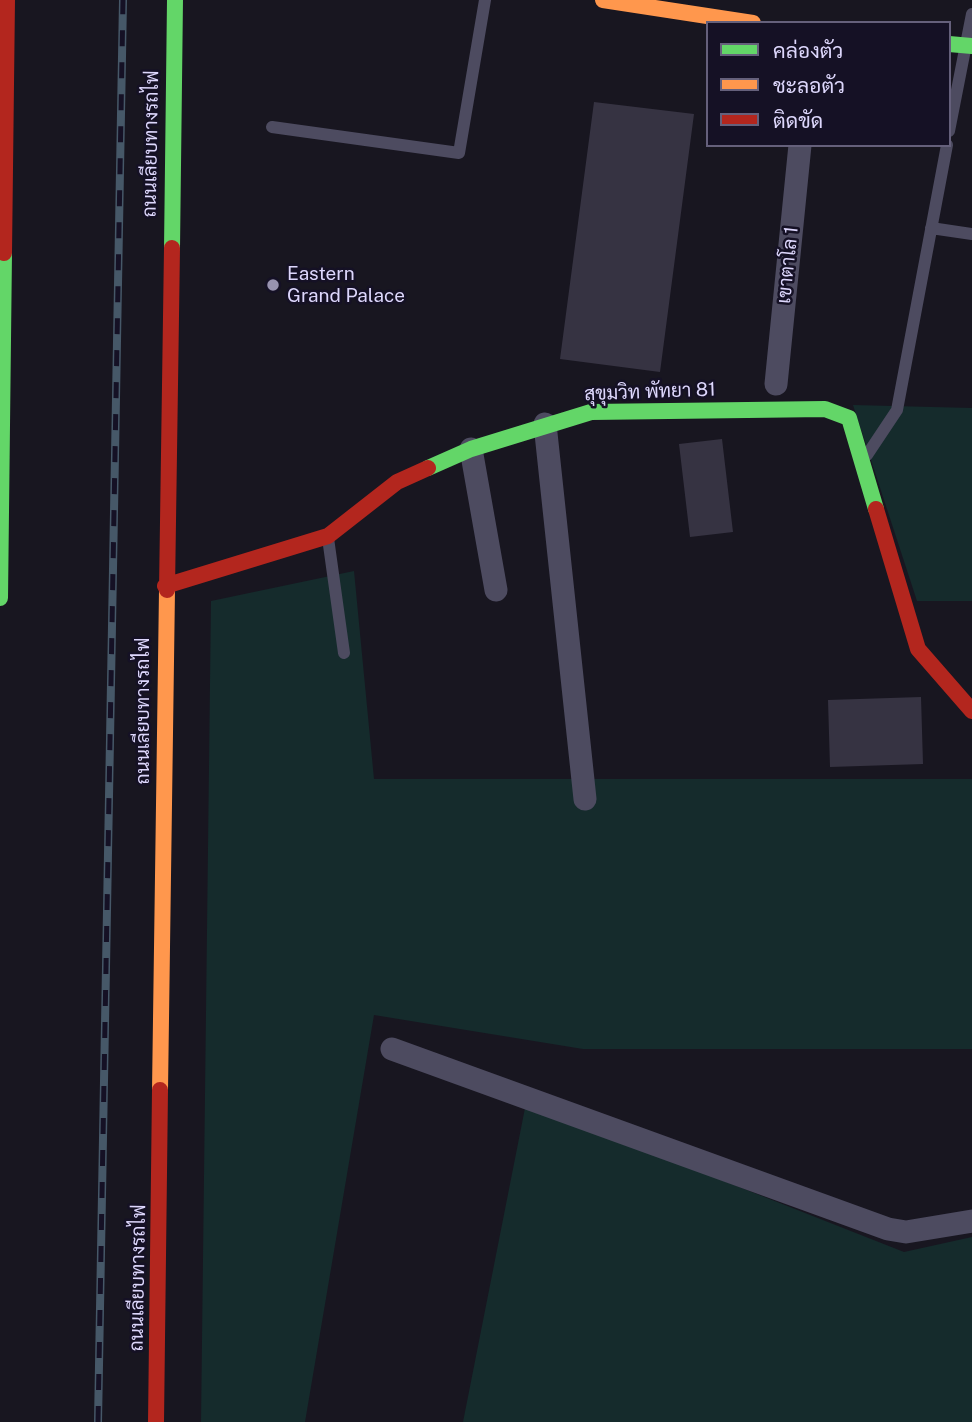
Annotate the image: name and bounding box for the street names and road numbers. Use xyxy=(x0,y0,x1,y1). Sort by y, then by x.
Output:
street label: ถนนเลียบทางรถไฟ xyxy=(138,70,164,218)
street label: เขาตาโล 1 xyxy=(773,225,803,305)
street label: สุขุมวิท พัทยา 81 xyxy=(584,378,716,406)
street label: ถนนเลียบทางรถไฟ xyxy=(132,638,154,784)
street label: ถนนเลียบทางรถไฟ xyxy=(125,1204,151,1352)

